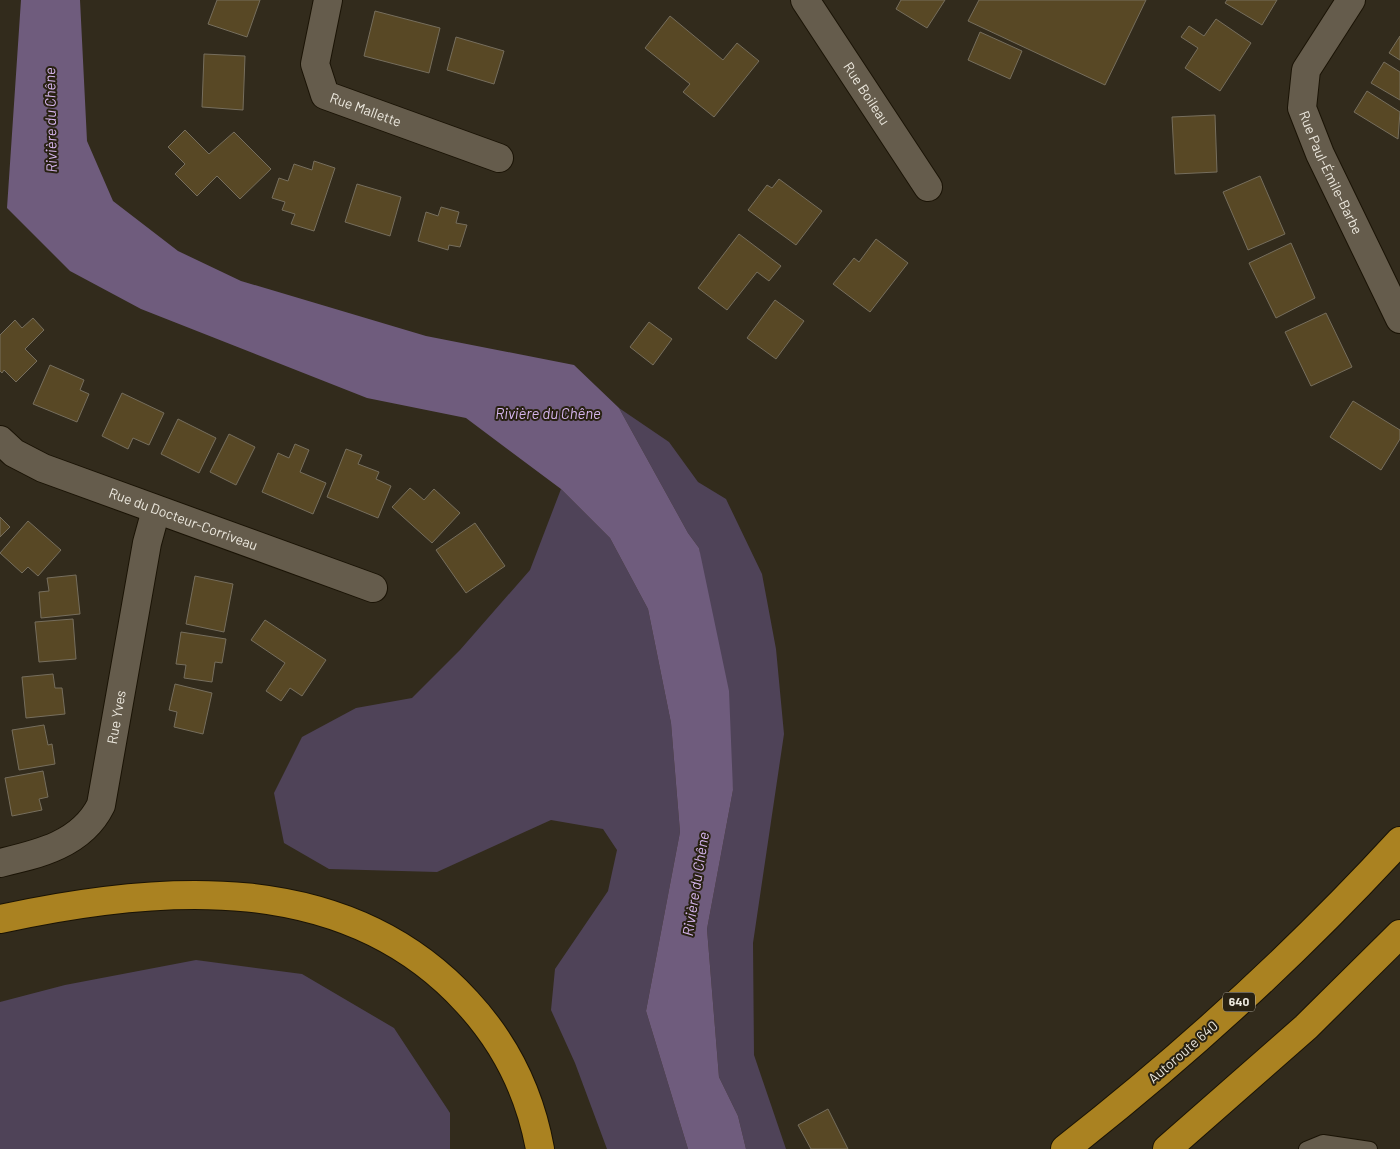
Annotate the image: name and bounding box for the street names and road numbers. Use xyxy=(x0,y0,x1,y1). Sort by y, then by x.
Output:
street label: Rue Boileau xyxy=(840,59,894,128)
street label: Rue Mallette xyxy=(328,88,404,130)
street label: Rue Paul-Émile-Barbe xyxy=(1296,108,1367,237)
street label: Rue du Docteur-Corriveau xyxy=(107,484,260,553)
street label: Rue Yves xyxy=(103,689,129,745)
road number: 640 xyxy=(1223,992,1255,1012)
street label: Autoroute 640 xyxy=(1144,1017,1221,1086)

